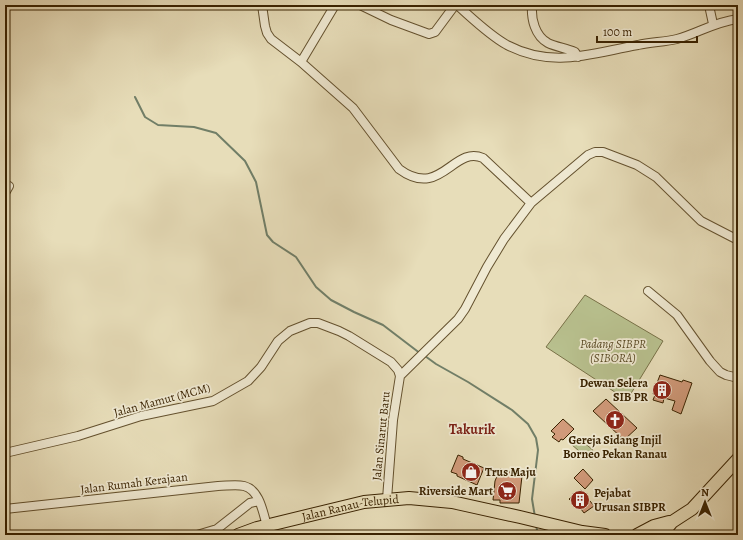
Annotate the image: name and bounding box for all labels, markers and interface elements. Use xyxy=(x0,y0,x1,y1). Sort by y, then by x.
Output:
scale bar xyxy=(597,18,697,44)
text: 100 m xyxy=(603,24,632,40)
park label: Padang SIBPR (SIBORA) xyxy=(580,336,646,366)
place label: Dewan Selera SIB PR xyxy=(580,375,648,405)
street label: Jalan Mamut (MCM) xyxy=(112,379,212,421)
building icon: Dewan Selera SIB PR xyxy=(651,379,673,401)
street label: Jalan Sinarut Baru xyxy=(368,390,394,481)
church icon: Gereja Sidang Injil Borneo Pekan Ranau xyxy=(604,409,626,431)
district label: Takurik xyxy=(449,420,496,439)
place label: Gereja Sidang Injil Borneo Pekan Ranau xyxy=(563,432,668,462)
shop icon: Trus Maju xyxy=(460,461,482,483)
place label: Trus Maju xyxy=(485,464,536,480)
street label: Jalan Rumah Kerajaan xyxy=(80,468,189,498)
supermarket icon: Riverside Mart xyxy=(496,480,518,502)
north arrow xyxy=(685,482,725,522)
place label: Riverside Mart xyxy=(419,483,493,499)
place label: Pejabat Urusan SIBPR xyxy=(594,485,666,515)
text: N xyxy=(701,485,709,500)
building icon: Pejabat Urusan SIBPR xyxy=(569,489,591,511)
street label: Jalan Ranau-Telupid xyxy=(300,491,400,525)

